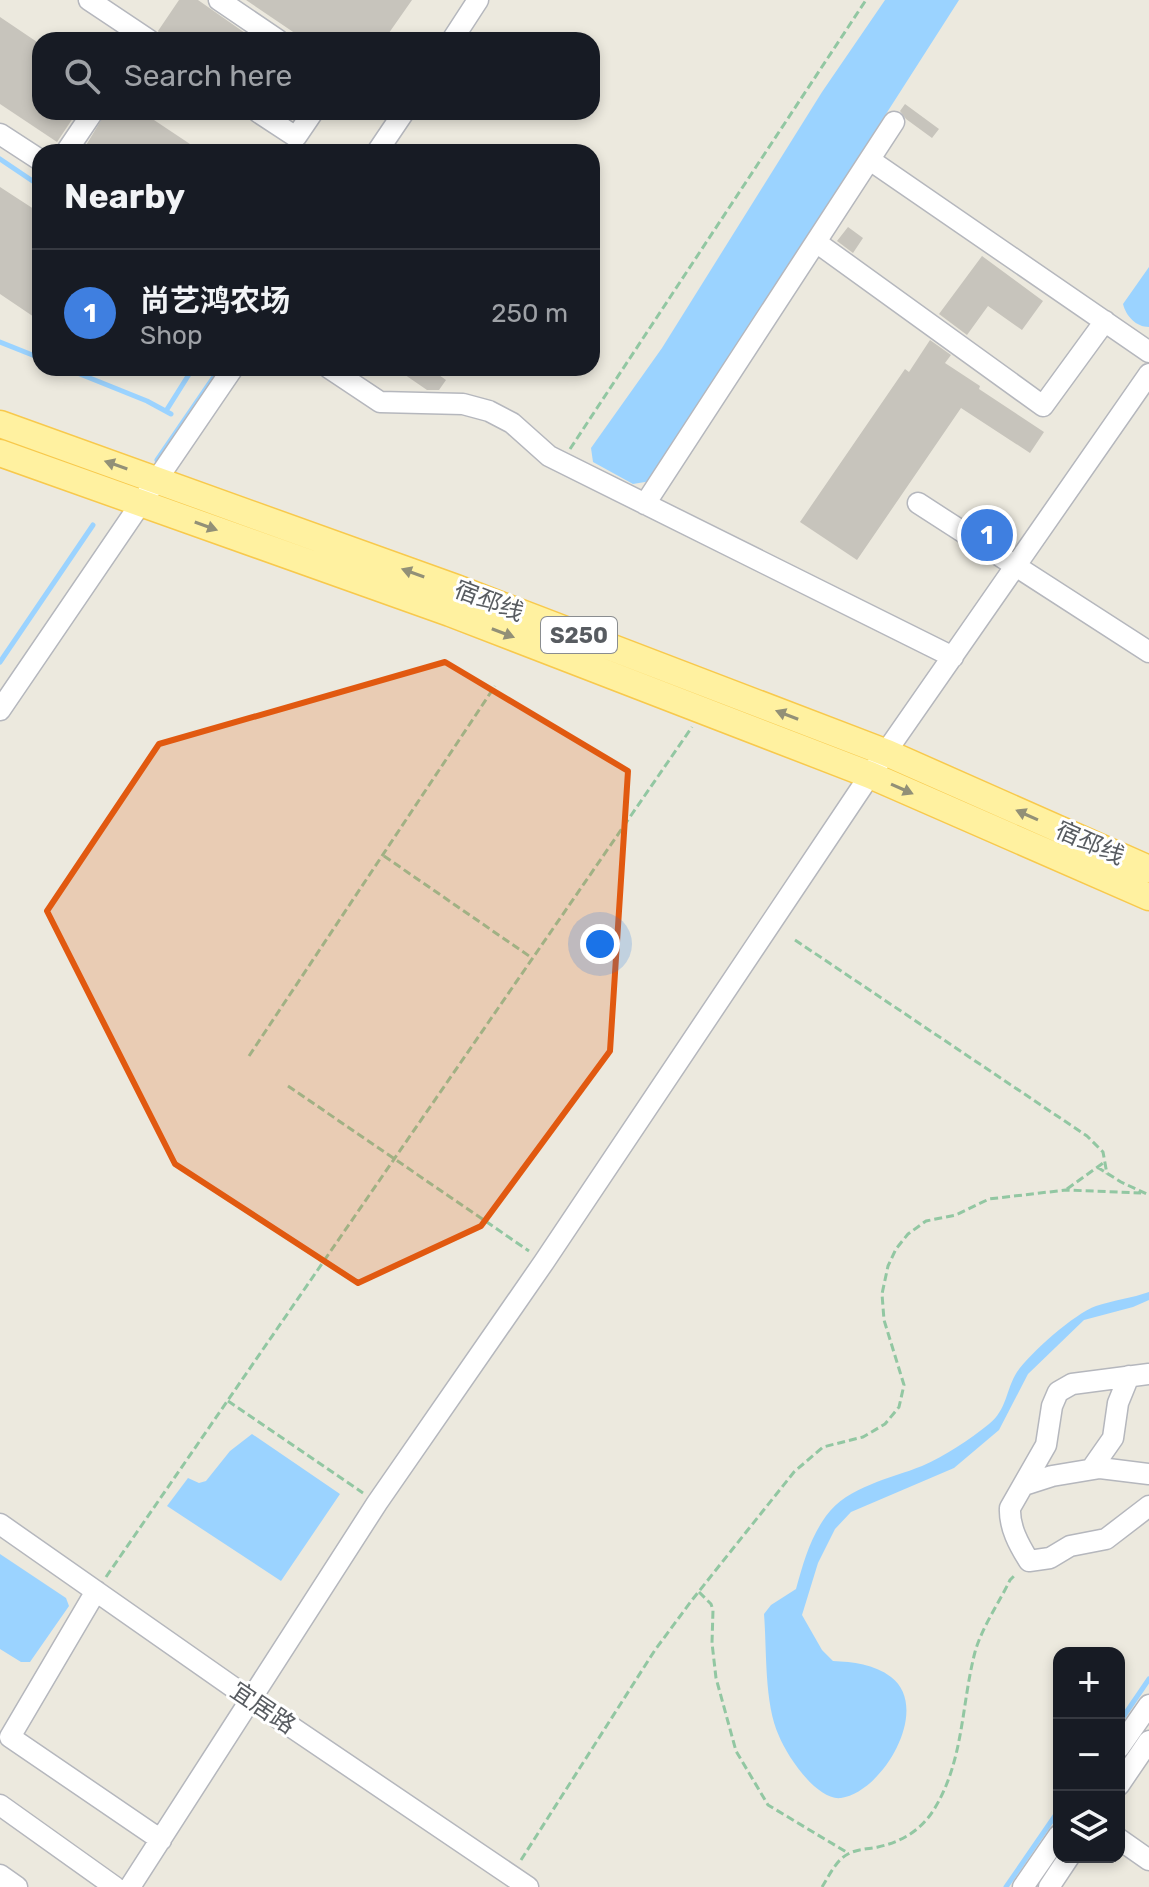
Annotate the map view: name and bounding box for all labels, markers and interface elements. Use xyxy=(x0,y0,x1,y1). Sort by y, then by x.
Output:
search box xyxy=(32,32,600,120)
icon: search xyxy=(60,54,104,98)
text: Search here xyxy=(124,58,292,94)
text: Nearby xyxy=(64,176,185,217)
text: 尚艺鸿农场 xyxy=(140,283,290,319)
text: 1 xyxy=(84,298,96,329)
text: 250 m xyxy=(491,298,568,329)
text: Shop xyxy=(140,320,202,351)
one-way arrow xyxy=(103,458,127,471)
pin: 1 xyxy=(961,505,1013,565)
one-way arrow xyxy=(194,520,218,533)
one-way arrow xyxy=(401,566,425,578)
street label: 宿邳线 xyxy=(450,575,528,627)
road number: S250 xyxy=(541,617,617,653)
one-way arrow xyxy=(491,627,515,640)
one-way arrow xyxy=(775,708,799,721)
one-way arrow xyxy=(890,782,913,795)
one-way arrow xyxy=(1015,808,1038,821)
street label: 宿邳线 xyxy=(1051,816,1129,870)
your location xyxy=(580,924,620,964)
map controls xyxy=(1053,1647,1125,1863)
button: + xyxy=(1053,1647,1125,1719)
street label: 宜居路 xyxy=(225,1676,301,1740)
button: − xyxy=(1053,1719,1125,1791)
button: layers xyxy=(1053,1791,1125,1863)

